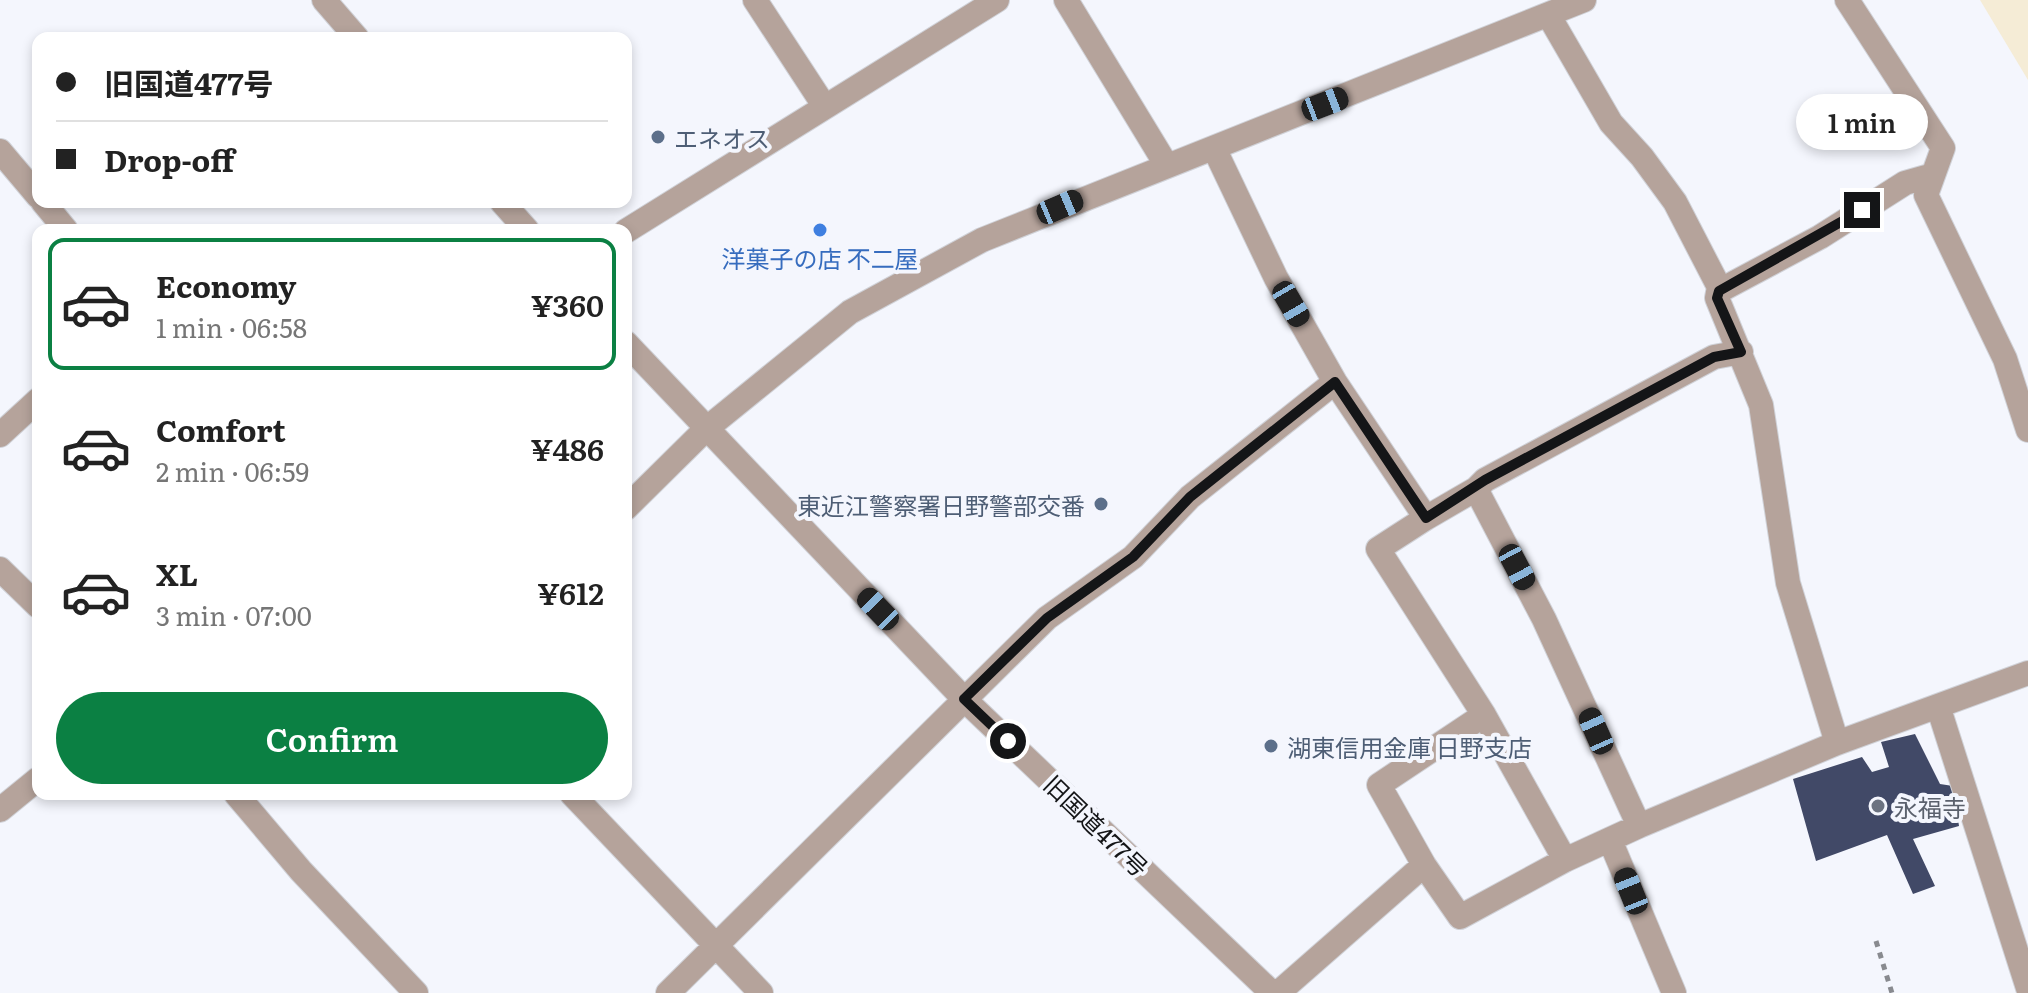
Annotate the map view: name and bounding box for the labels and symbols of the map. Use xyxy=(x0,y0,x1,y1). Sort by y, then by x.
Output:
car xyxy=(1298,84,1352,124)
callout: 1 min xyxy=(1796,94,1928,150)
place label: エネオス xyxy=(674,120,770,155)
marker: エネオス xyxy=(649,128,667,146)
car xyxy=(1033,187,1087,227)
route end xyxy=(1844,192,1880,228)
marker: 洋菓子の店 不二屋 xyxy=(811,221,829,239)
place label: 洋菓子の店 不二屋 xyxy=(722,240,918,275)
car xyxy=(1269,277,1313,331)
place label: 東近江警察署日野警部交番 xyxy=(797,487,1085,522)
marker: 東近江警察署日野警部交番 xyxy=(1092,495,1110,513)
car xyxy=(1495,540,1539,594)
car xyxy=(853,583,903,635)
car xyxy=(1575,704,1617,758)
route start xyxy=(990,723,1026,759)
place label: 湖東信用金庫 日野支店 xyxy=(1287,729,1532,764)
marker: 湖東信用金庫 日野支店 xyxy=(1262,737,1280,755)
street label: 旧国道477号 xyxy=(1037,766,1157,884)
place label: 永福寺 xyxy=(1894,789,1966,824)
marker: 永福寺 xyxy=(1869,797,1887,815)
car xyxy=(1611,864,1651,918)

